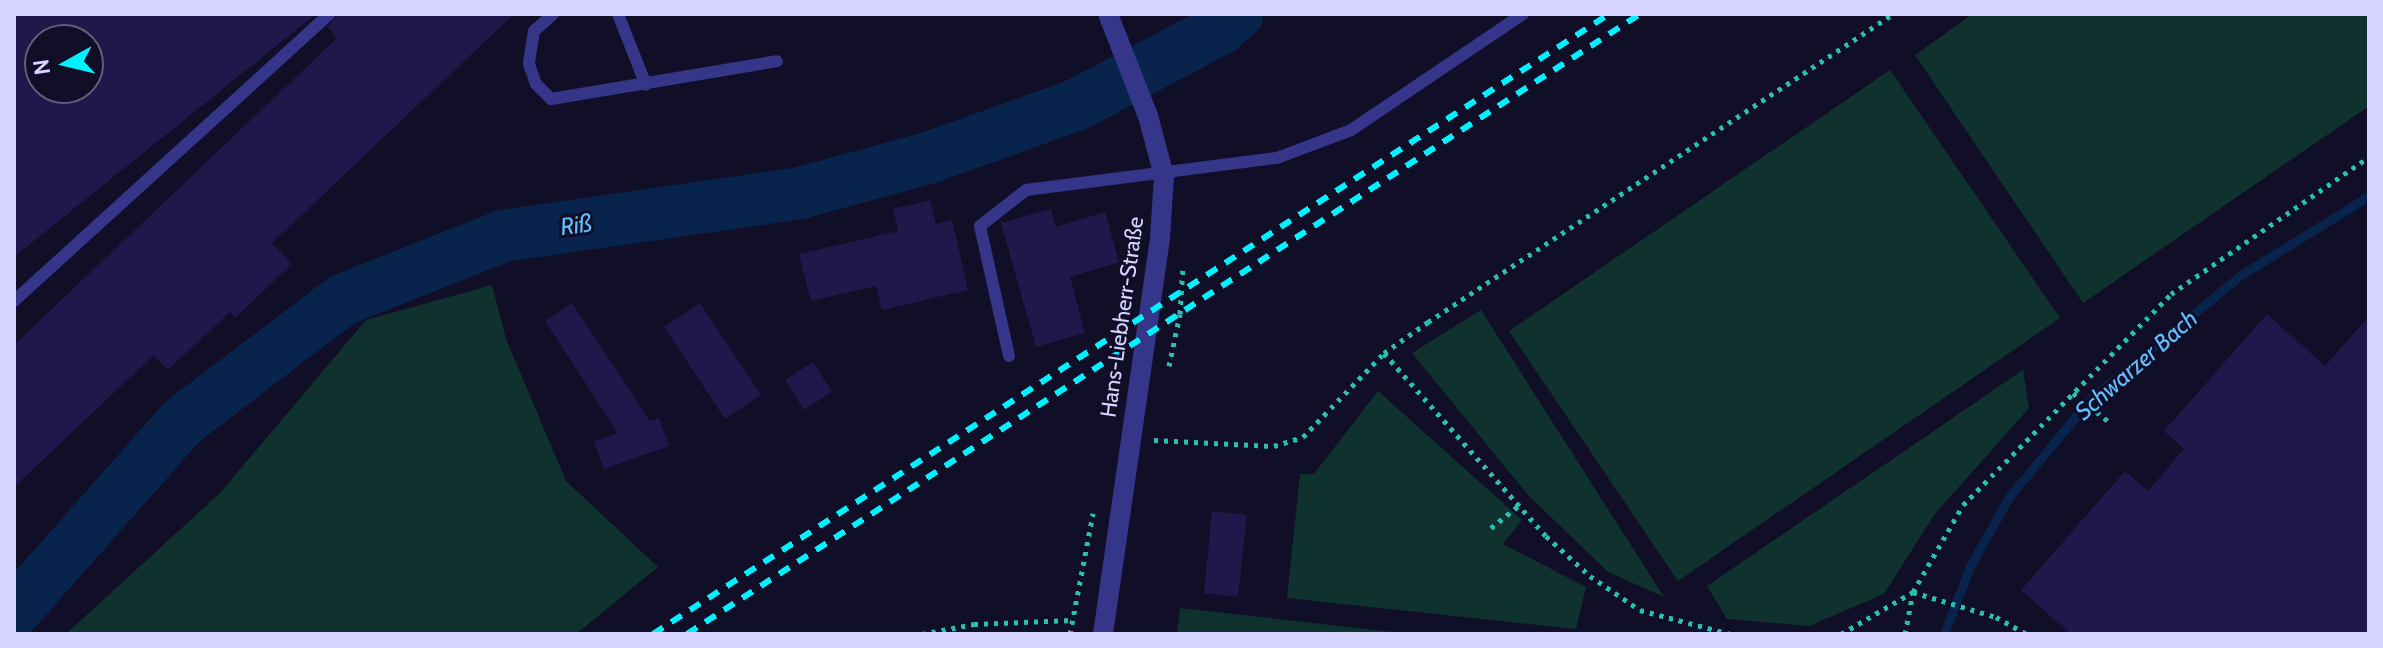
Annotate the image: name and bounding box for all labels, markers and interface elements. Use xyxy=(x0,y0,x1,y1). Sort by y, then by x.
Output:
north arrow xyxy=(24,24,104,104)
text: N xyxy=(27,58,56,77)
water label: Riß xyxy=(558,209,594,241)
street label: Hans-Liebherr-Straße xyxy=(1095,215,1149,419)
water label: Schwarzer Bach xyxy=(2069,304,2203,426)

